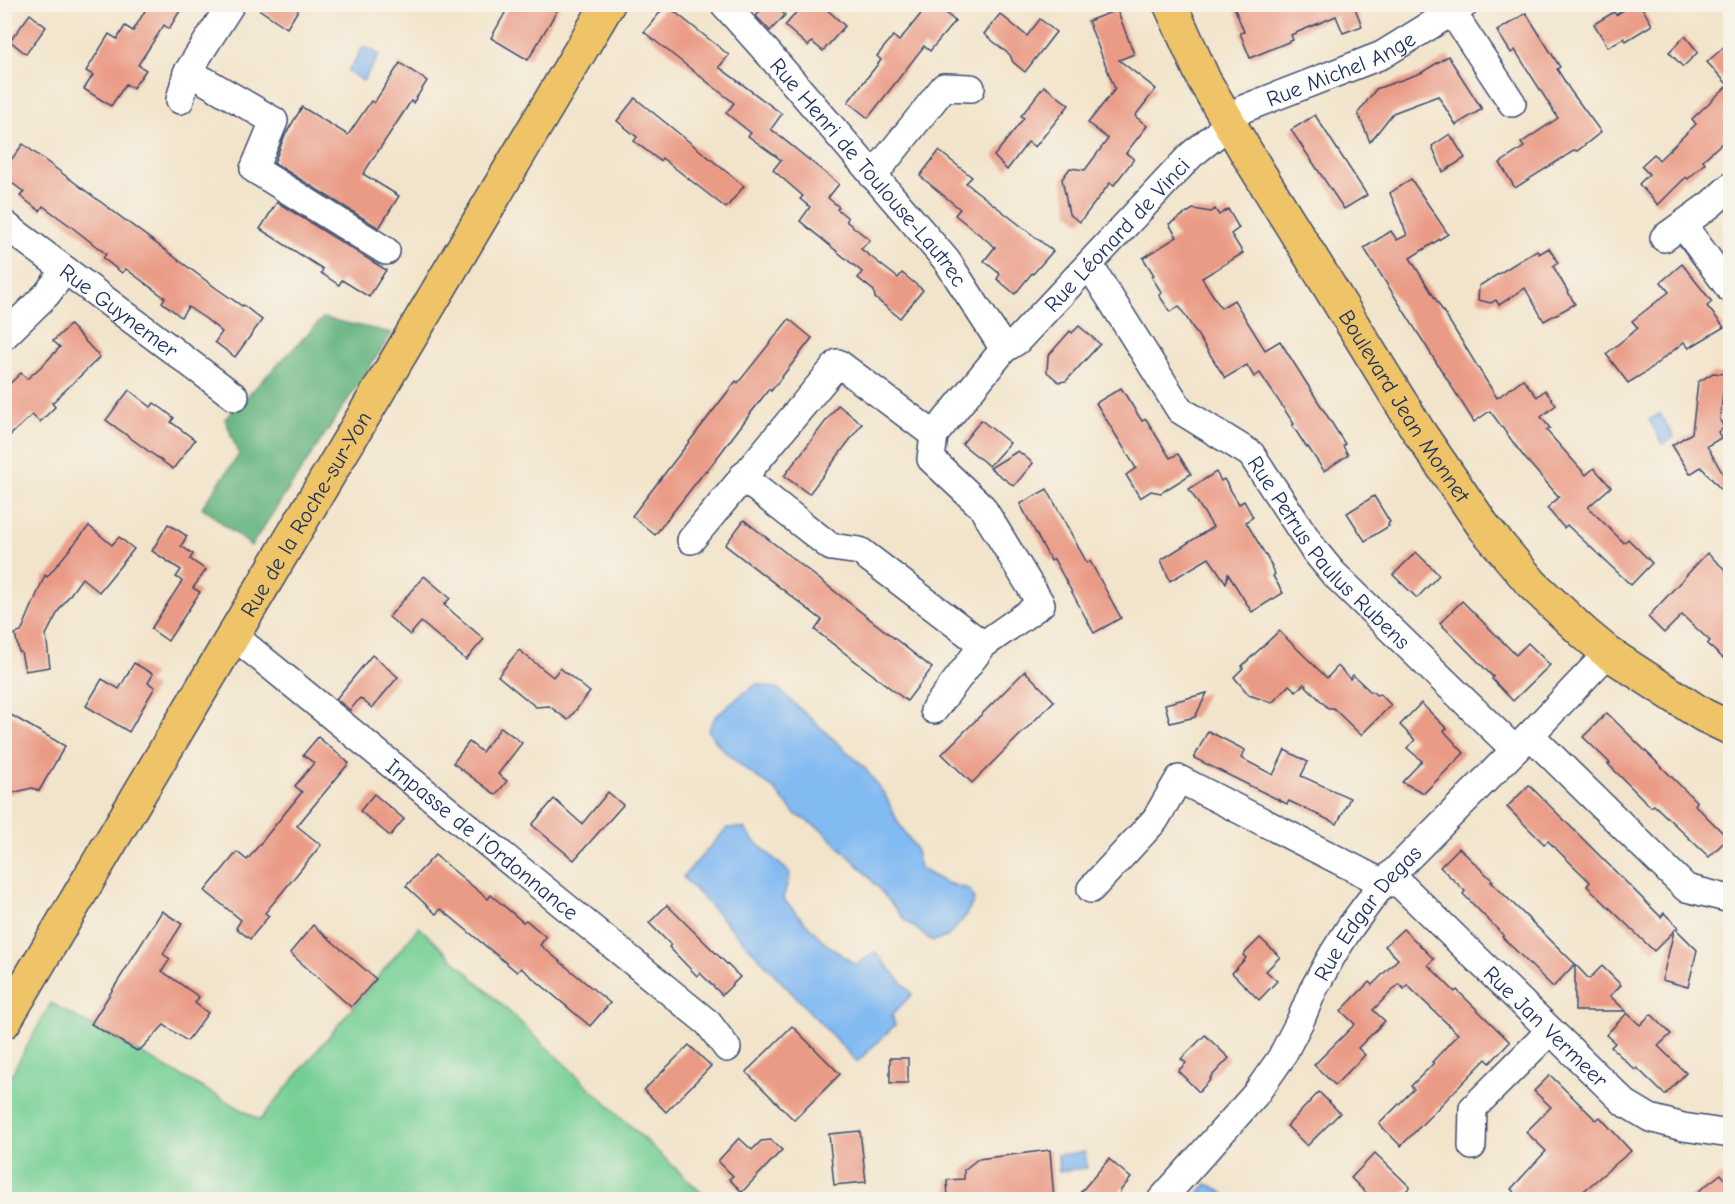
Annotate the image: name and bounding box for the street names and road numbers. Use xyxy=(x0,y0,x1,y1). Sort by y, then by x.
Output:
street label: Rue Michel Ange xyxy=(1263,26,1420,113)
street label: Rue Henri de Toulouse-Lautrec xyxy=(764,53,972,292)
street label: Rue Léonard de Vinci xyxy=(1039,153,1196,318)
street label: Rue Guynemer xyxy=(55,259,183,364)
street label: Boulevard Jean Monnet xyxy=(1333,305,1476,508)
street label: Rue de la Roche-sur-Yon xyxy=(235,407,377,622)
street label: Rue Petrus Paulus Rubens xyxy=(1242,451,1415,655)
street label: Impasse de l'Ordonnance xyxy=(381,754,583,926)
street label: Rue Edgar Degas xyxy=(1309,840,1427,986)
street label: Rue Jan Vermeer xyxy=(1478,961,1613,1093)

